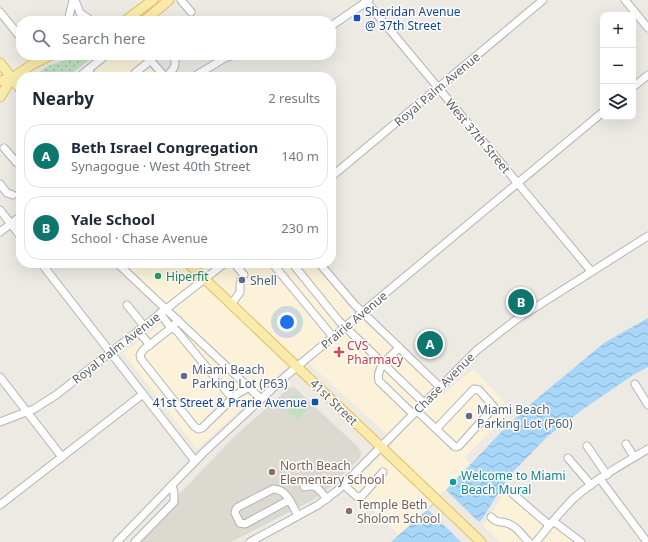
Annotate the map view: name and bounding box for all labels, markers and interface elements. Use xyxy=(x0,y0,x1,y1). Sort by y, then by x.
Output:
place label: Sheridan Avenue @ 37th Street xyxy=(365,3,461,34)
map controls xyxy=(600,12,636,120)
button: + xyxy=(600,12,636,48)
marker: Sheridan Avenue @ 37th Street xyxy=(352,13,362,23)
search box xyxy=(16,16,336,60)
icon: search xyxy=(30,27,52,49)
text: Search here xyxy=(62,28,145,48)
street label: Royal Palm Avenue xyxy=(391,48,484,130)
button: − xyxy=(600,48,636,84)
button: layers xyxy=(600,84,636,120)
text: Nearby xyxy=(32,87,94,110)
text: 2 results xyxy=(268,89,320,107)
street label: West 37th Street xyxy=(442,95,515,178)
text: Beth Israel Congregation xyxy=(71,137,258,157)
text: A xyxy=(42,147,51,165)
text: 140 m xyxy=(281,147,319,165)
text: Synagogue · West 40th Street xyxy=(71,157,250,175)
text: Yale School xyxy=(71,209,155,229)
text: B xyxy=(42,219,50,237)
text: 230 m xyxy=(281,219,319,237)
text: School · Chase Avenue xyxy=(71,229,208,247)
place label: Hiperfit xyxy=(166,268,209,285)
marker: Hiperfit xyxy=(153,271,163,281)
place label: Shell xyxy=(250,272,277,289)
marker: Shell xyxy=(237,275,247,285)
street label: Prairie Avenue xyxy=(317,287,391,353)
pin: B xyxy=(508,287,534,317)
street label: Royal Palm Avenue xyxy=(69,308,164,388)
your location xyxy=(277,312,297,332)
pin: A xyxy=(417,329,443,359)
place label: CVS Pharmacy xyxy=(347,337,404,368)
marker: CVS Pharmacy xyxy=(334,347,344,357)
street label: Chase Avenue xyxy=(410,349,478,417)
place label: Miami Beach Parking Lot (P63) xyxy=(192,361,288,392)
marker: Miami Beach Parking Lot (P63) xyxy=(179,371,189,381)
street label: 41st Street xyxy=(306,375,362,430)
place label: 41st Street & Prarie Avenue xyxy=(153,394,307,411)
marker: 41st Street & Prarie Avenue xyxy=(310,397,320,407)
place label: Miami Beach Parking Lot (P60) xyxy=(477,401,573,432)
marker: Miami Beach Parking Lot (P60) xyxy=(464,411,474,421)
place label: North Beach Elementary School xyxy=(280,457,385,488)
marker: North Beach Elementary School xyxy=(267,467,277,477)
place label: Welcome to Miami Beach Mural xyxy=(461,467,566,498)
marker: Welcome to Miami Beach Mural xyxy=(448,477,458,487)
place label: Temple Beth Sholom School xyxy=(357,496,440,527)
marker: Temple Beth Sholom School xyxy=(344,506,354,516)

